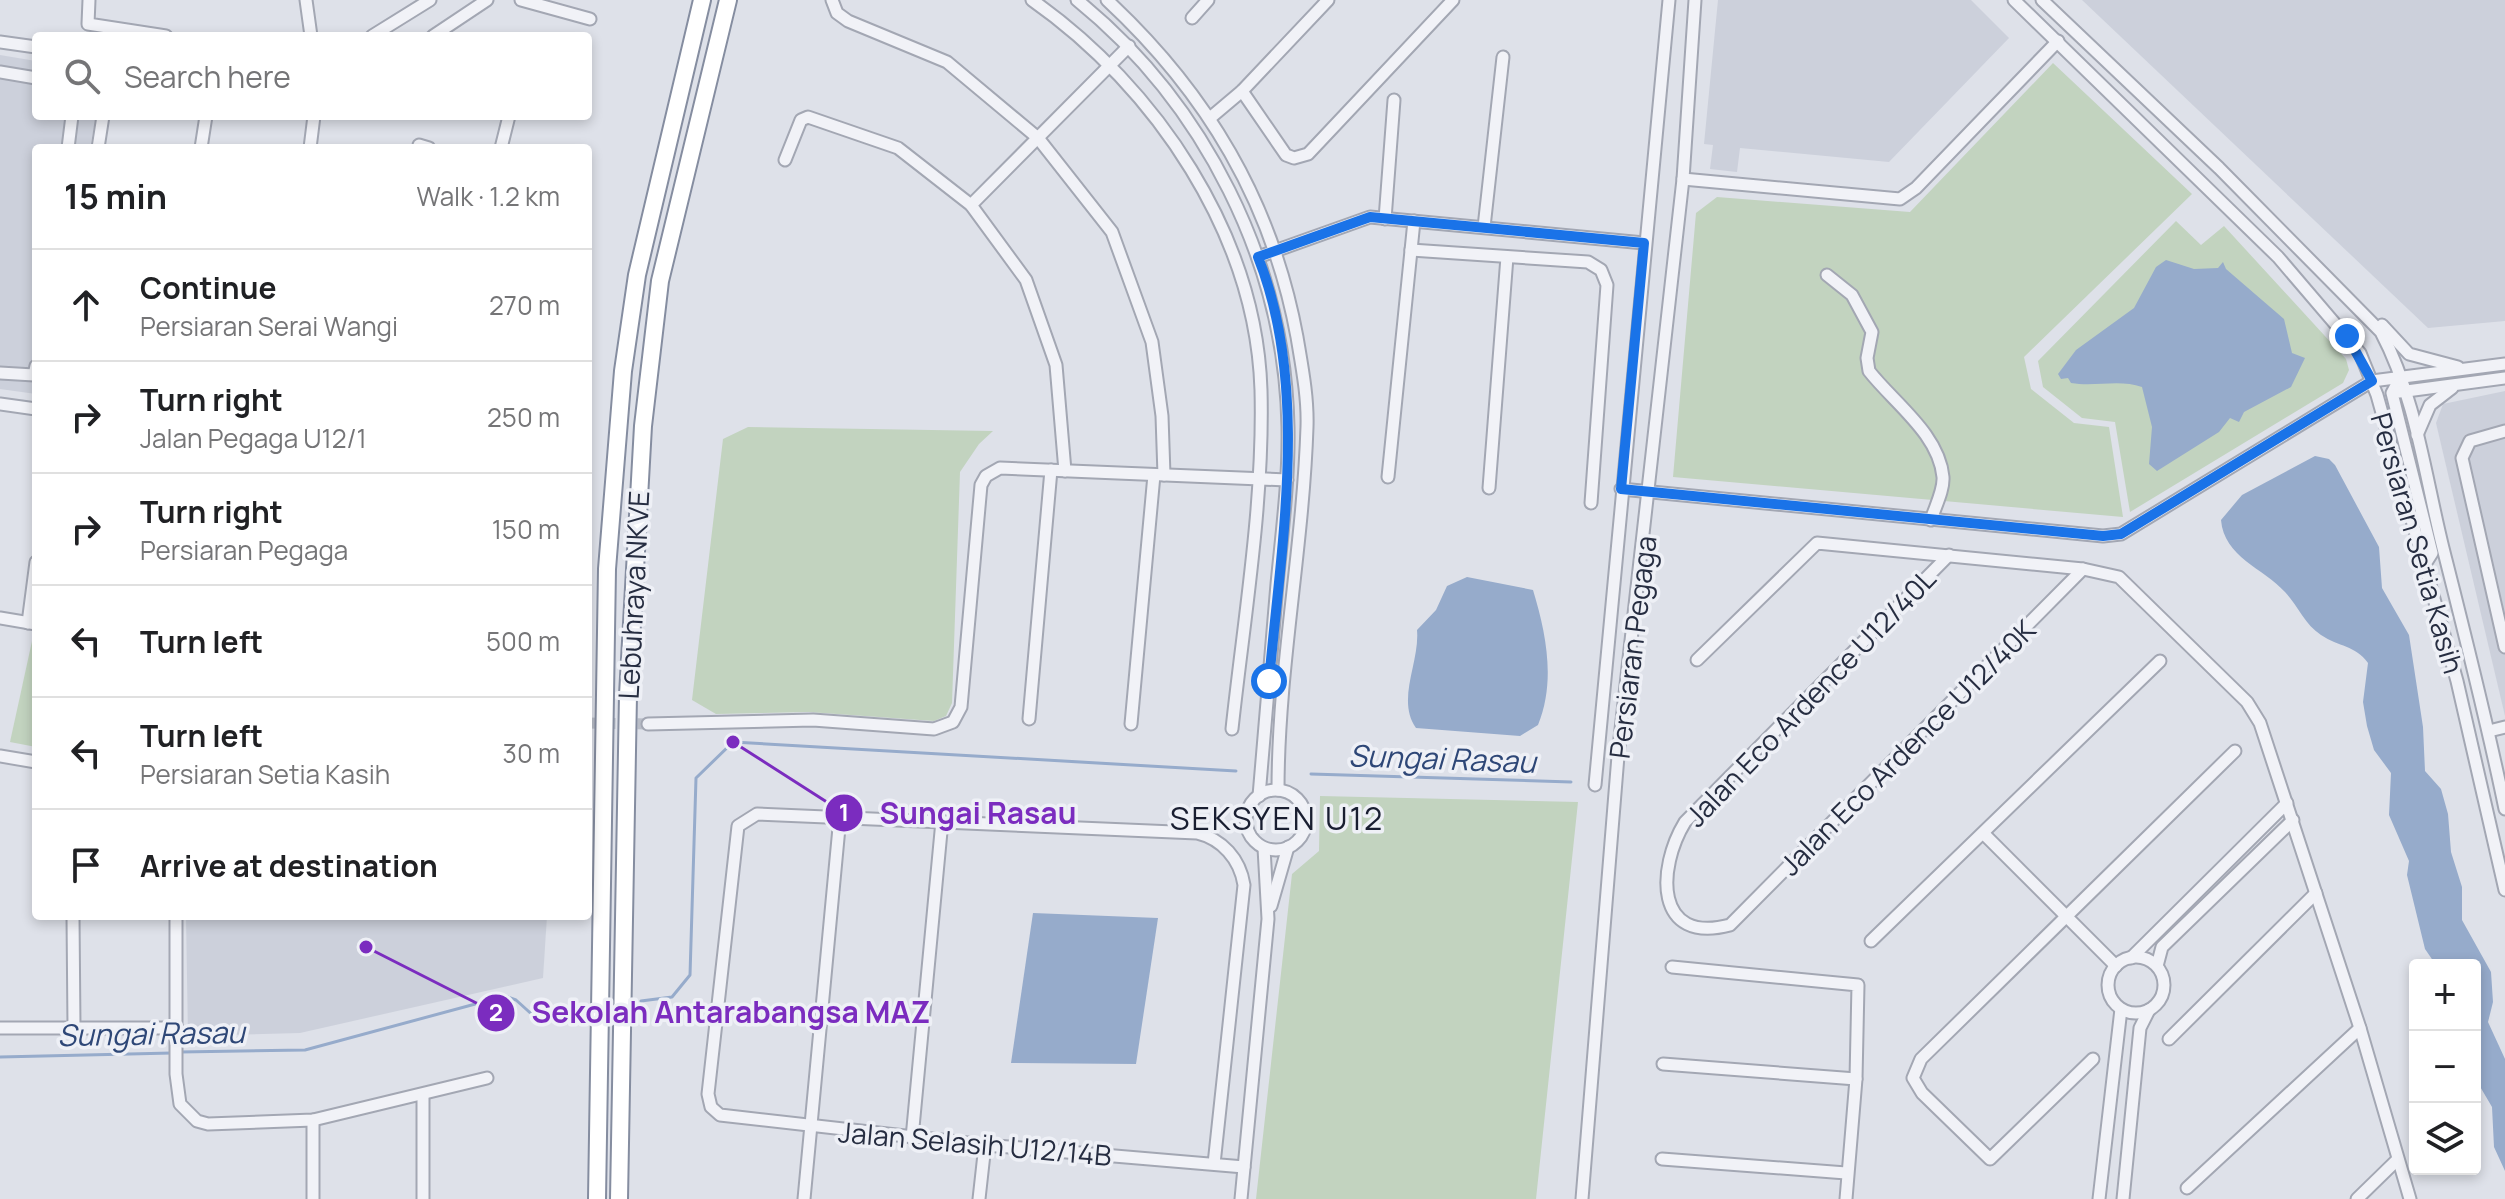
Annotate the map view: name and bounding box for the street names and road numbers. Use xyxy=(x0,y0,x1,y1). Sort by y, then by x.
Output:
street label: Persiaran Setia Kasih xyxy=(2363,408,2473,678)
street label: Lebuhraya NKVE xyxy=(609,490,657,700)
street label: Persiaran Pegaga xyxy=(1599,533,1665,761)
street label: Jalan Eco Ardence U12/40L xyxy=(1677,560,1943,834)
street label: Jalan Eco Ardence U12/40K xyxy=(1771,611,2043,883)
street label: Jalan Selasih U12/14B xyxy=(837,1112,1113,1174)

